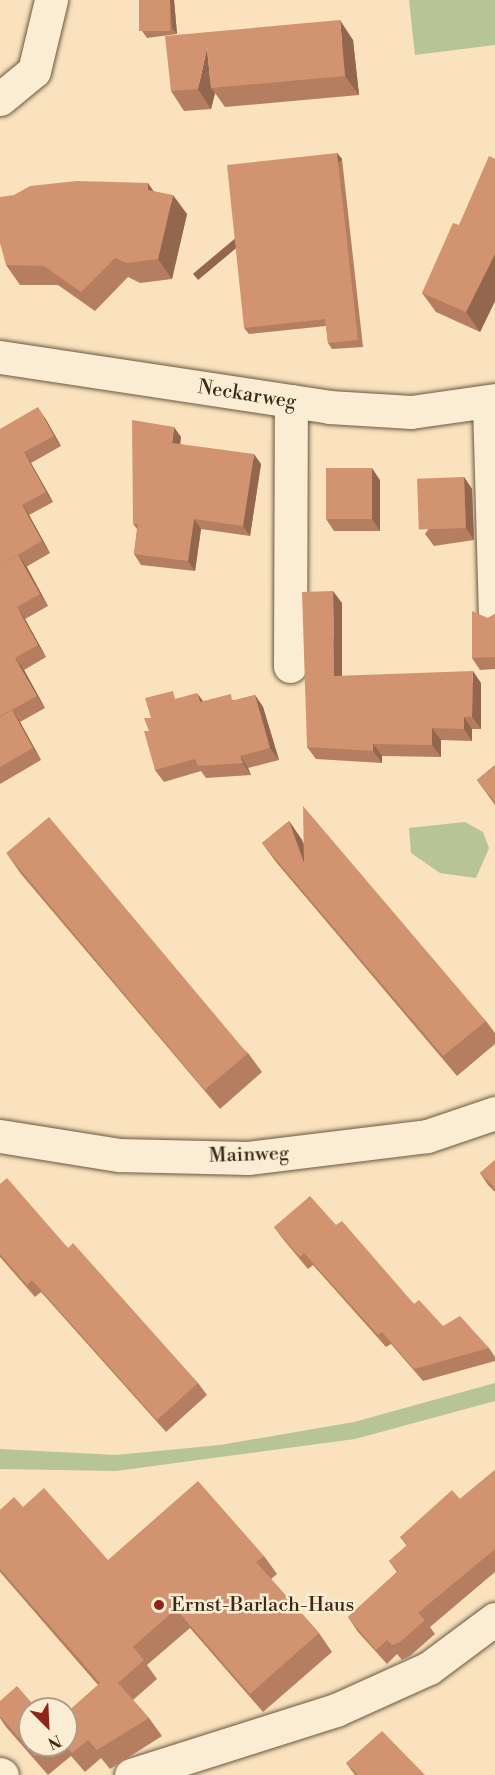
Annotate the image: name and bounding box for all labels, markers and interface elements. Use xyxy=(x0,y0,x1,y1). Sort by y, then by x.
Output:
street label: Neckarweg xyxy=(196,375,298,415)
street label: Mainweg xyxy=(208,1142,290,1168)
place label: Ernst-Barlach-Haus xyxy=(171,1593,354,1617)
marker: Ernst-Barlach-Haus xyxy=(152,1598,166,1612)
north arrow xyxy=(18,1697,78,1757)
text: N xyxy=(45,1730,64,1753)

